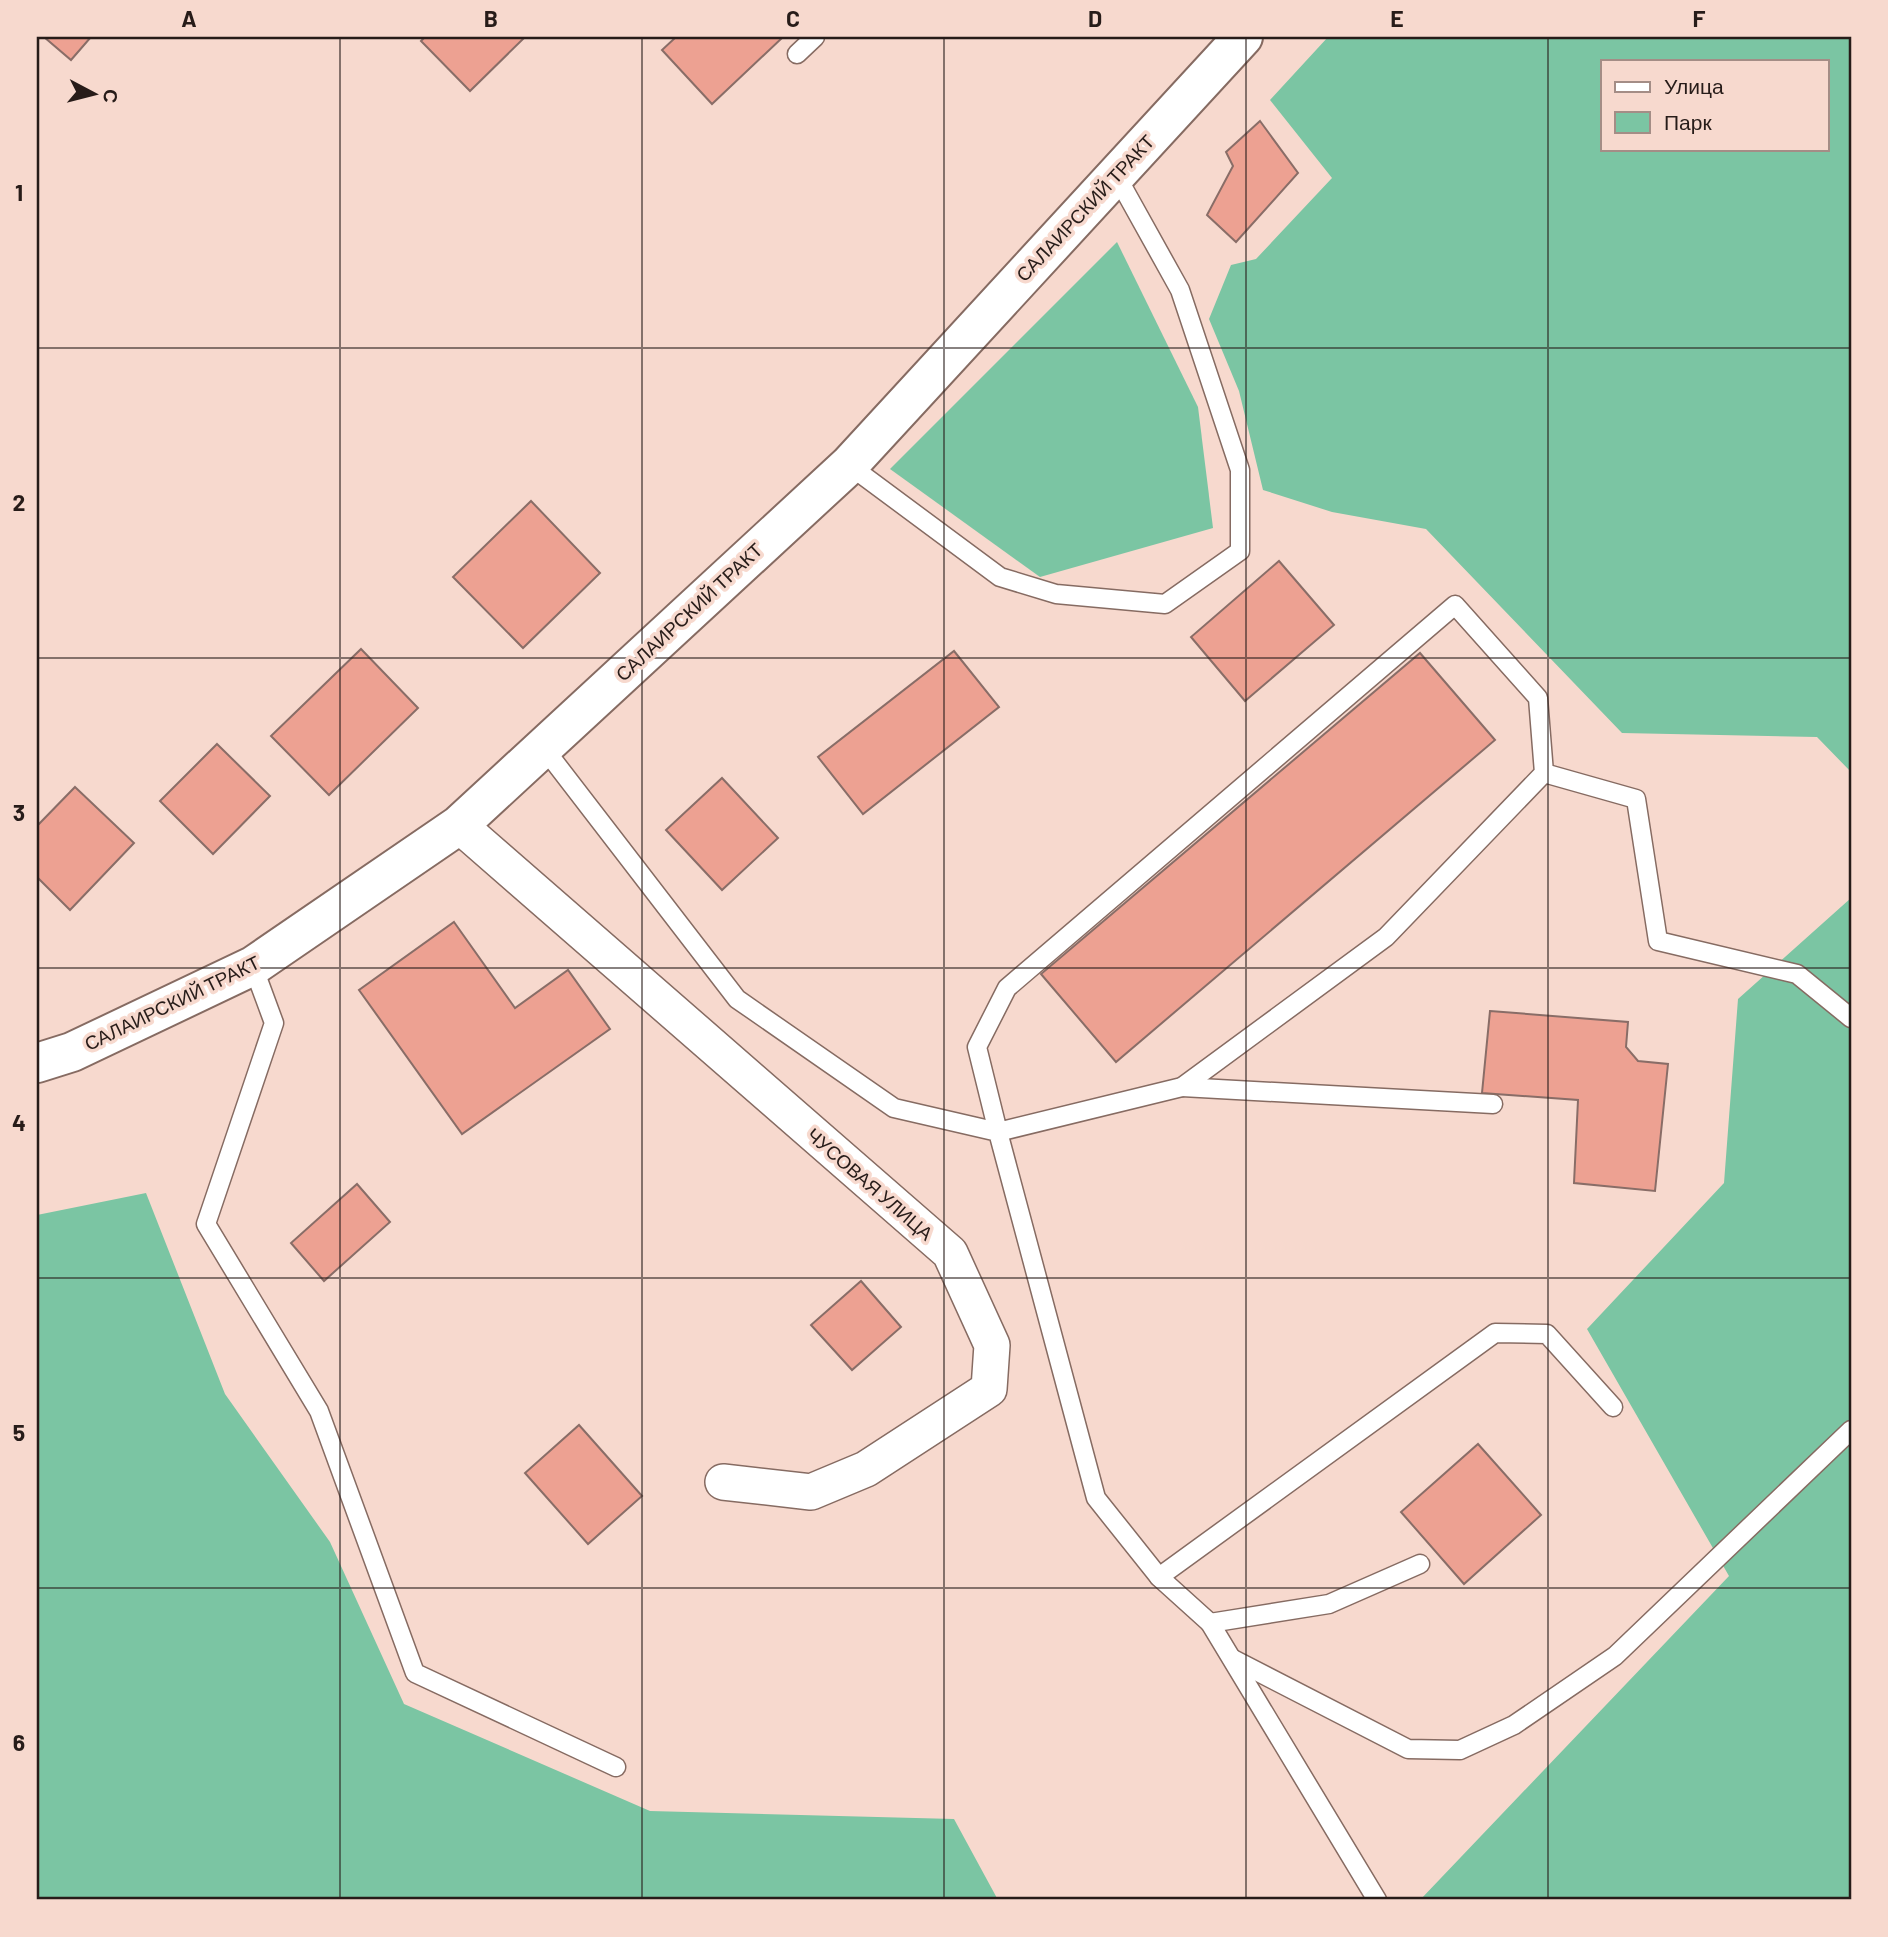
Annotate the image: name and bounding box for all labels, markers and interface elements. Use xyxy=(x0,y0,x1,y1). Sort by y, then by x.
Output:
text: A xyxy=(181,4,197,32)
text: B xyxy=(484,4,498,32)
text: C xyxy=(786,4,800,32)
text: D xyxy=(1088,4,1102,32)
text: E xyxy=(1390,4,1404,32)
text: F xyxy=(1693,4,1706,32)
north arrow xyxy=(60,60,130,130)
legend xyxy=(1601,60,1828,150)
text: Улица xyxy=(1664,73,1724,98)
text: С xyxy=(99,88,124,105)
text: Парк xyxy=(1664,109,1712,134)
street label: САЛАИРСКИЙ ТРАКТ xyxy=(1011,129,1159,286)
text: 1 xyxy=(15,178,23,206)
text: 2 xyxy=(13,488,25,516)
street label: САЛАИРСКИЙ ТРАКТ xyxy=(611,538,767,685)
text: 3 xyxy=(13,798,25,826)
street label: САЛАИРСКИЙ ТРАКТ xyxy=(80,950,263,1055)
text: 4 xyxy=(12,1108,26,1136)
street label: ЧУСОВАЯ УЛИЦА xyxy=(803,1123,938,1245)
text: 5 xyxy=(13,1418,25,1446)
text: 6 xyxy=(13,1728,25,1756)

